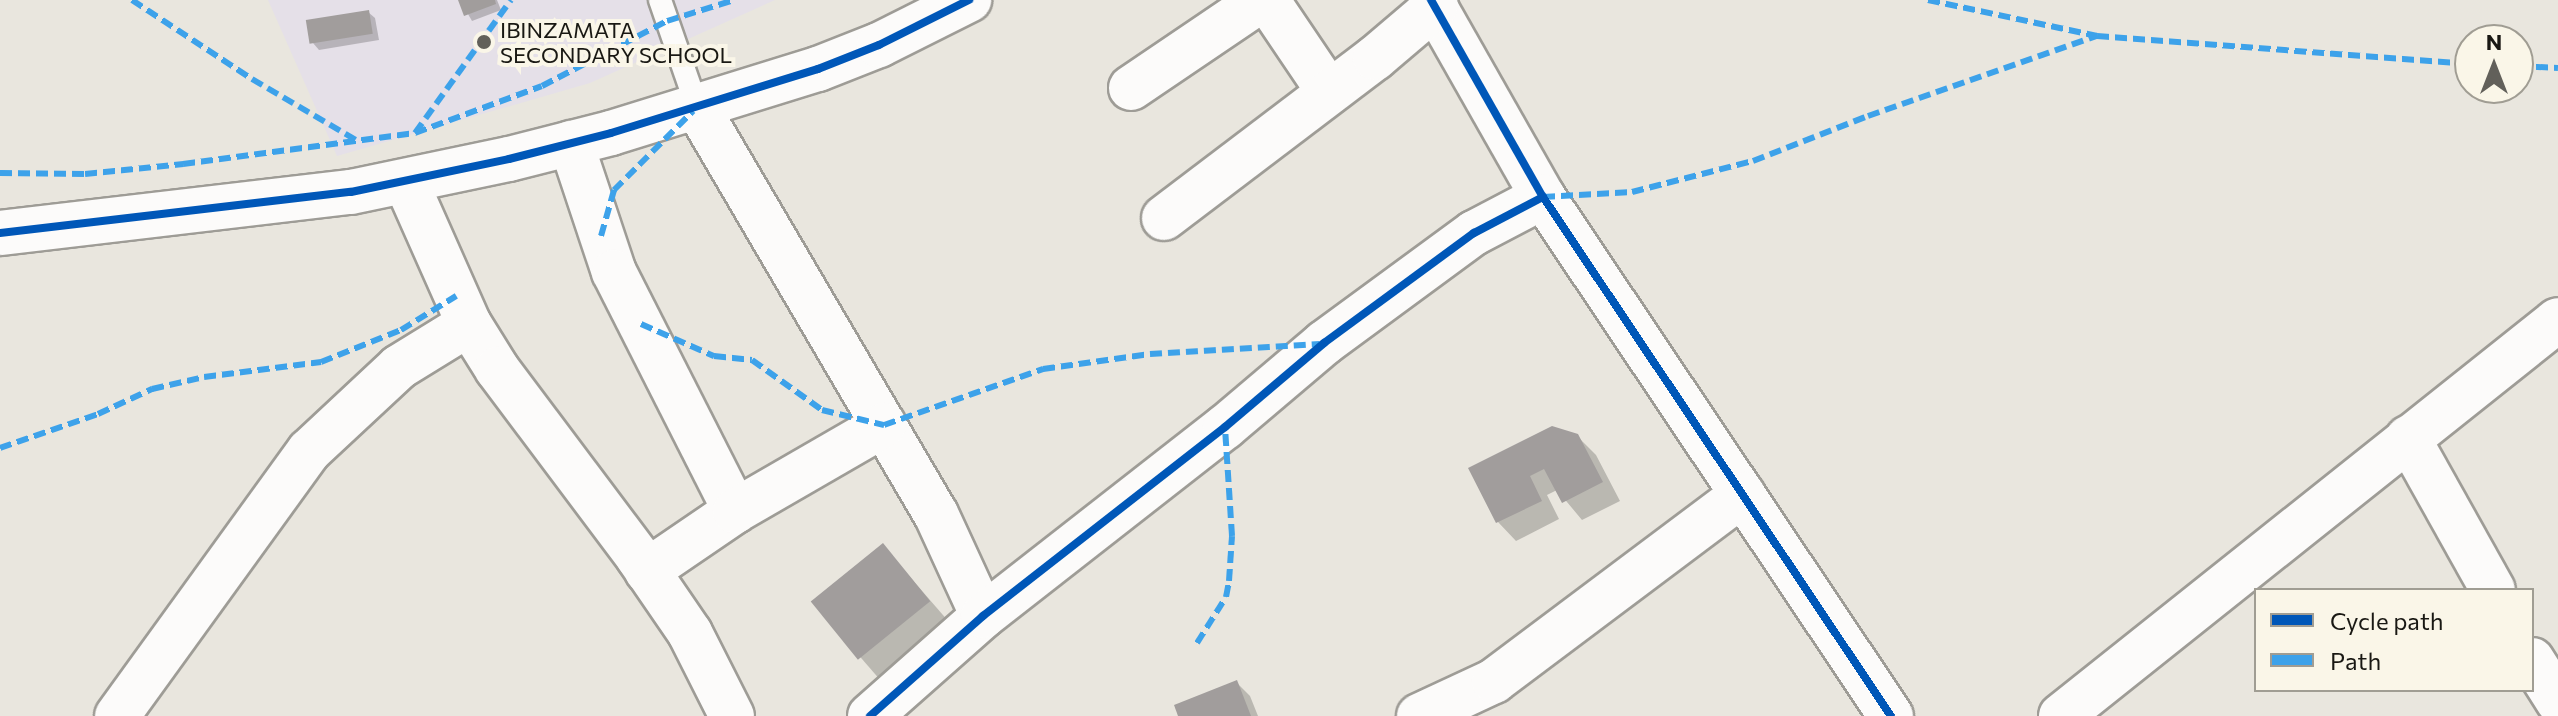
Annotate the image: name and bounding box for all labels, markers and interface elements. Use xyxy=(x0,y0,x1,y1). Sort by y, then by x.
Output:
place label: IBINZAMATA SECONDARY SCHOOL xyxy=(500,16,732,68)
north arrow xyxy=(2454,24,2534,104)
text: N xyxy=(2486,28,2502,55)
marker: IBINZAMATA SECONDARY SCHOOL xyxy=(475,33,493,51)
legend xyxy=(2254,588,2534,692)
text: Cycle path xyxy=(2330,606,2444,635)
text: Path xyxy=(2330,646,2381,675)

